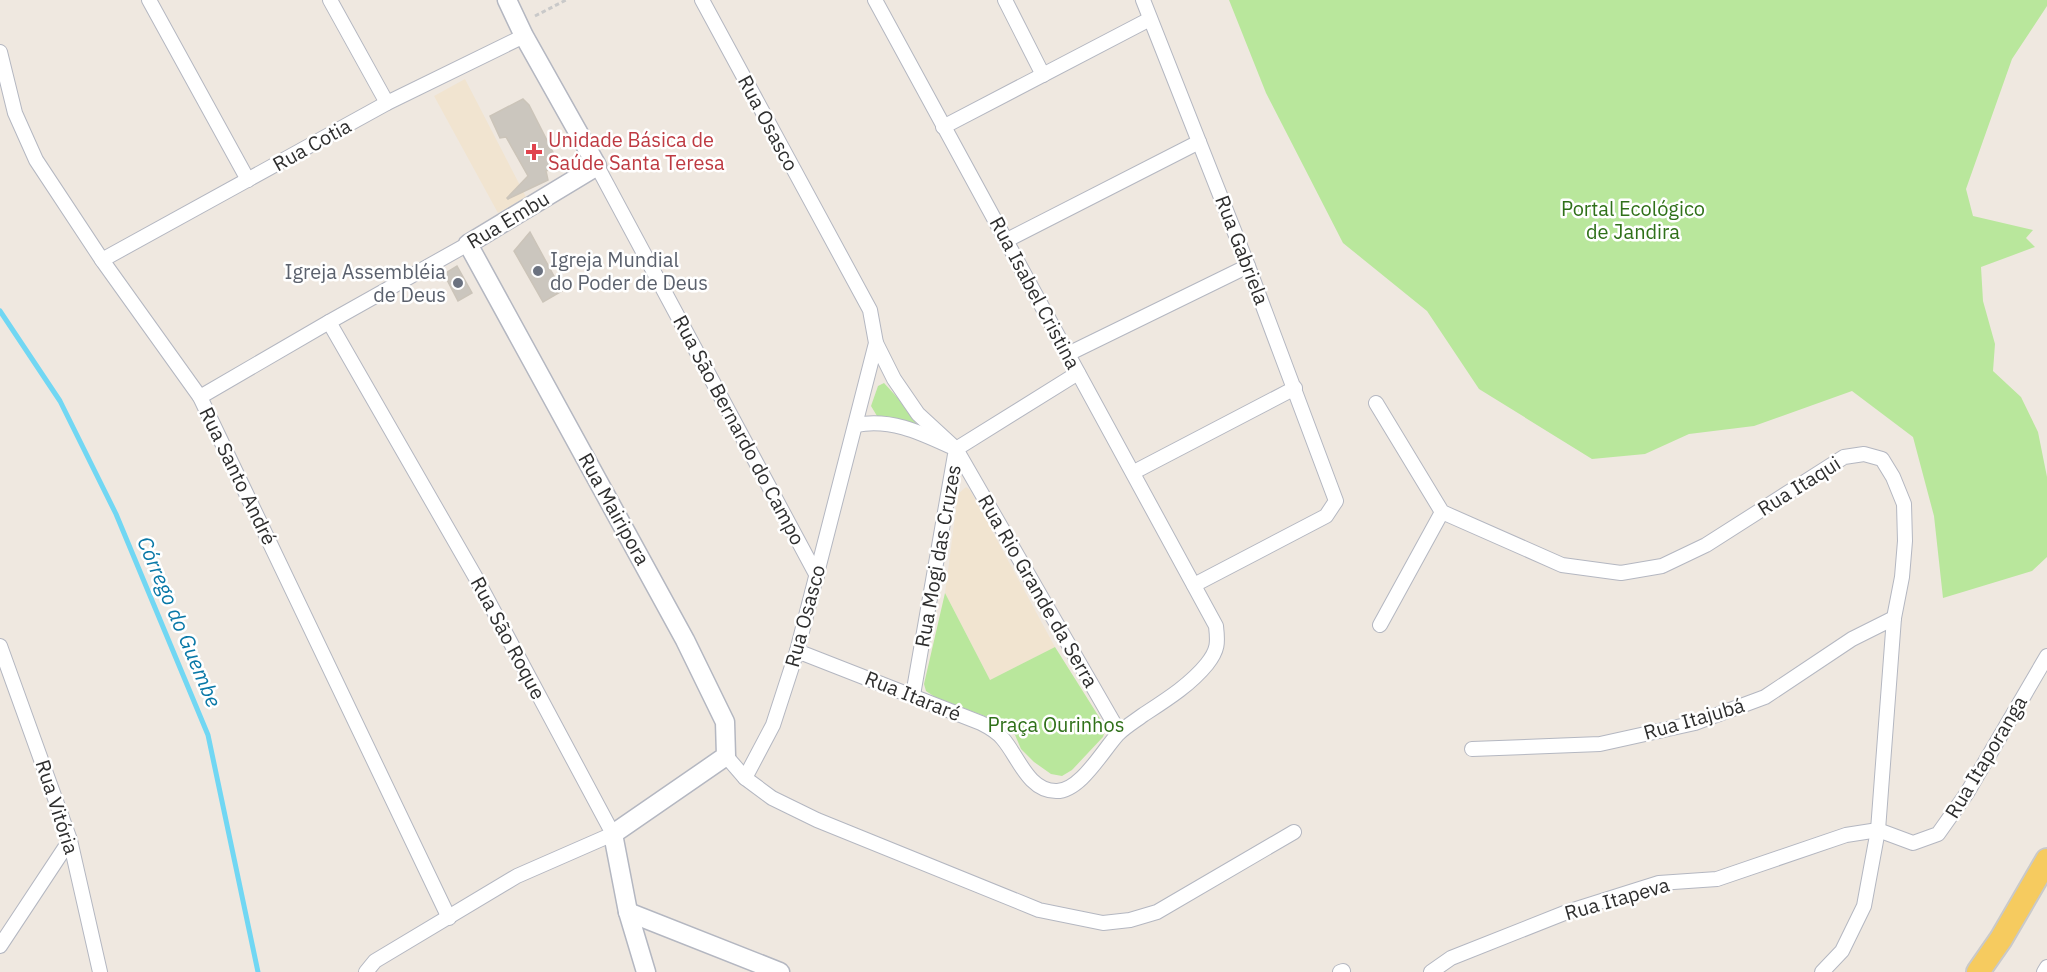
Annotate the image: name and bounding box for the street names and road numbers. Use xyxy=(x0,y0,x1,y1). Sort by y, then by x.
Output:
street label: Rua Osasco xyxy=(732,70,805,175)
street label: Rua Cotia xyxy=(268,112,356,177)
street label: Rua Embu xyxy=(462,184,554,255)
street label: Rua Gabriela xyxy=(1209,191,1276,309)
street label: Rua Isabel Cristina xyxy=(984,212,1087,374)
street label: Rua São Bernardo do Campo xyxy=(667,310,812,549)
street label: Rua Santo André xyxy=(193,402,283,549)
street label: Rua Mairipora xyxy=(572,448,657,570)
street label: Rua Itaqui xyxy=(1752,449,1845,522)
street label: Rua Mogi das Cruzes xyxy=(908,462,967,649)
street label: Rua Rio Grande da Serra xyxy=(972,489,1105,692)
street label: Rua Osasco xyxy=(778,562,831,670)
street label: Rua São Roque xyxy=(465,572,552,704)
street label: Rua Itararé xyxy=(861,664,965,727)
street label: Rua Itaporanga xyxy=(1938,690,2033,823)
street label: Rua Itajubá xyxy=(1640,691,1748,746)
street label: Rua Vitória xyxy=(30,756,86,858)
street label: Rua Itapeva xyxy=(1561,871,1673,926)

